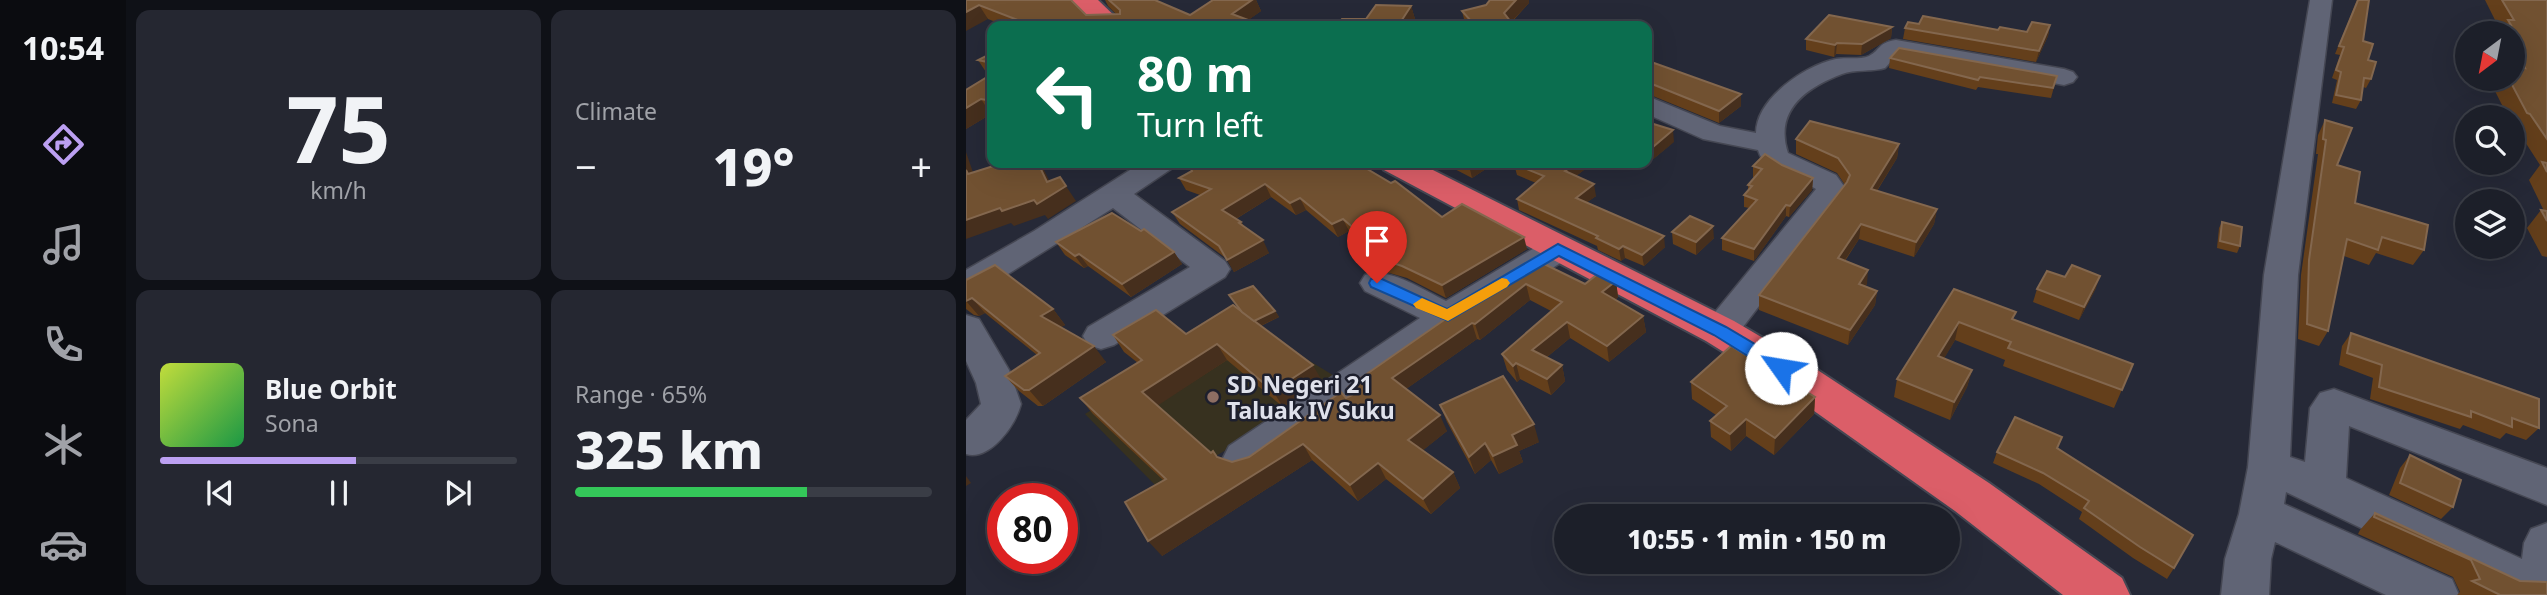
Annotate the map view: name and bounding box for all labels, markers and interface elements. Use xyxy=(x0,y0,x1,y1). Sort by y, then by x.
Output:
north arrow xyxy=(2455,21,2525,91)
map controls xyxy=(2455,21,2525,259)
text: 10:54 xyxy=(22,26,104,69)
text: 80 m xyxy=(1137,40,1254,106)
icon: left xyxy=(1022,49,1113,140)
text: 75 xyxy=(286,66,391,190)
text: Climate xyxy=(575,95,657,127)
text: Turn left xyxy=(1137,103,1263,146)
button: search xyxy=(2455,105,2525,175)
icon: directions xyxy=(39,120,88,169)
text: 19° xyxy=(712,130,795,201)
text: − xyxy=(575,140,597,192)
text: + xyxy=(910,140,932,192)
text: km/h xyxy=(310,174,367,206)
button: layers xyxy=(2455,189,2525,259)
pin xyxy=(1347,211,1407,283)
icon: music xyxy=(39,220,88,269)
icon: arrive xyxy=(1358,222,1396,260)
icon: phone xyxy=(39,320,88,369)
position arrow xyxy=(1744,331,1818,405)
place label: SD Negeri 21 Taluak IV Suku xyxy=(1227,368,1395,426)
text: Blue Orbit xyxy=(265,371,397,407)
text: Range · 65% xyxy=(575,378,707,410)
marker: SD Negeri 21 Taluak IV Suku xyxy=(1205,389,1221,405)
text: Sona xyxy=(265,407,319,439)
text: 325 km xyxy=(575,413,763,484)
icon: climate xyxy=(39,420,88,469)
icon: previous xyxy=(201,474,239,512)
icon: pause xyxy=(320,474,358,512)
icon: next xyxy=(439,474,477,512)
speed limit sign: 80 xyxy=(987,483,1078,574)
icon: car xyxy=(39,520,88,569)
text: 10:55 · 1 min · 150 m xyxy=(1627,521,1887,557)

